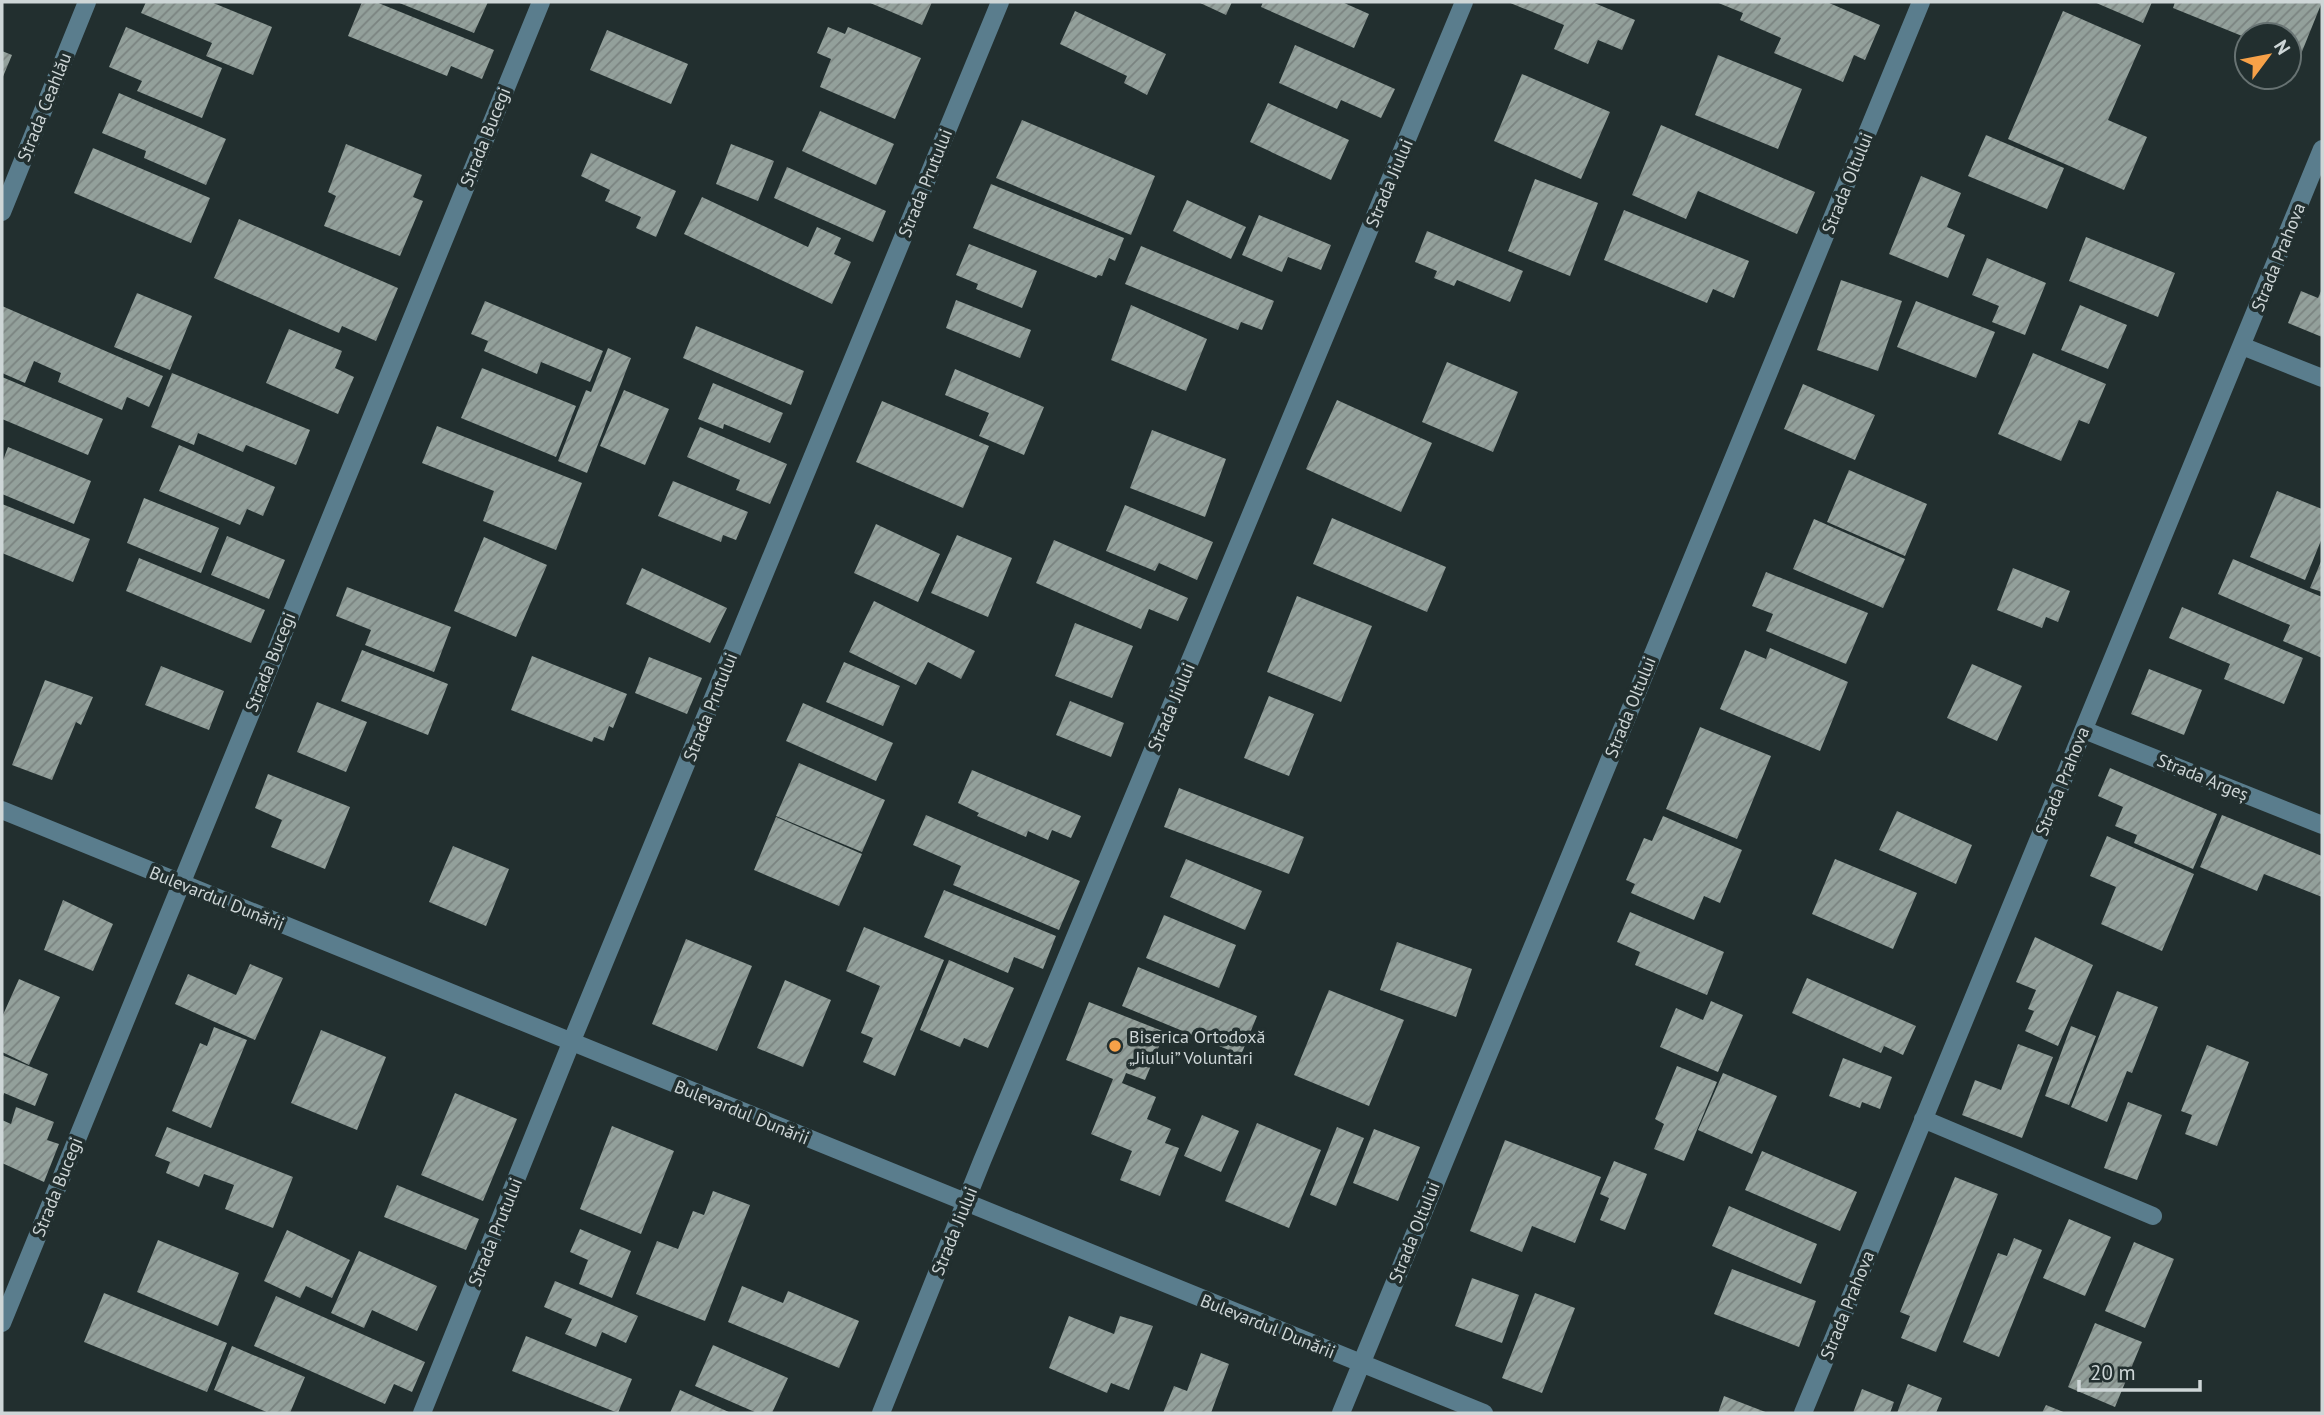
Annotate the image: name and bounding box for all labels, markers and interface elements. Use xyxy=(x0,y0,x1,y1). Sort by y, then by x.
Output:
north arrow xyxy=(2233,21,2303,91)
text: N xyxy=(2269,35,2296,59)
street label: Strada Ceahlău xyxy=(12,49,76,165)
street label: Strada Bucegi xyxy=(455,84,515,190)
street label: Strada Prutului xyxy=(893,125,957,241)
street label: Strada Oltului xyxy=(1816,129,1878,237)
street label: Strada Jiului xyxy=(1360,135,1418,231)
street label: Strada Prahova xyxy=(2246,199,2310,315)
street label: Strada Bucegi xyxy=(240,609,300,715)
street label: Strada Prutului xyxy=(678,649,742,765)
street label: Strada Oltului xyxy=(1599,653,1661,761)
street label: Strada Jiului xyxy=(1142,659,1200,755)
street label: Strada Prahova xyxy=(2030,723,2094,839)
street label: Strada Argeș xyxy=(2154,748,2252,806)
street label: Bulevardul Dunării xyxy=(146,860,288,936)
place label: Biserica Ortodoxă „Jiului” Voluntari xyxy=(1129,1025,1265,1069)
marker: Biserica Ortodoxă „Jiului” Voluntari xyxy=(1107,1038,1123,1054)
street label: Bulevardul Dunării xyxy=(671,1074,813,1150)
street label: Strada Bucegi xyxy=(27,1134,87,1240)
street label: Strada Prutului xyxy=(463,1174,527,1290)
street label: Strada Oltului xyxy=(1383,1178,1445,1286)
street label: Strada Jiului xyxy=(926,1183,982,1279)
street label: Strada Prahova xyxy=(1815,1247,1879,1363)
street label: Bulevardul Dunării xyxy=(1197,1288,1339,1364)
scale bar xyxy=(2079,1348,2200,1392)
text: 20 m xyxy=(2090,1359,2136,1386)

